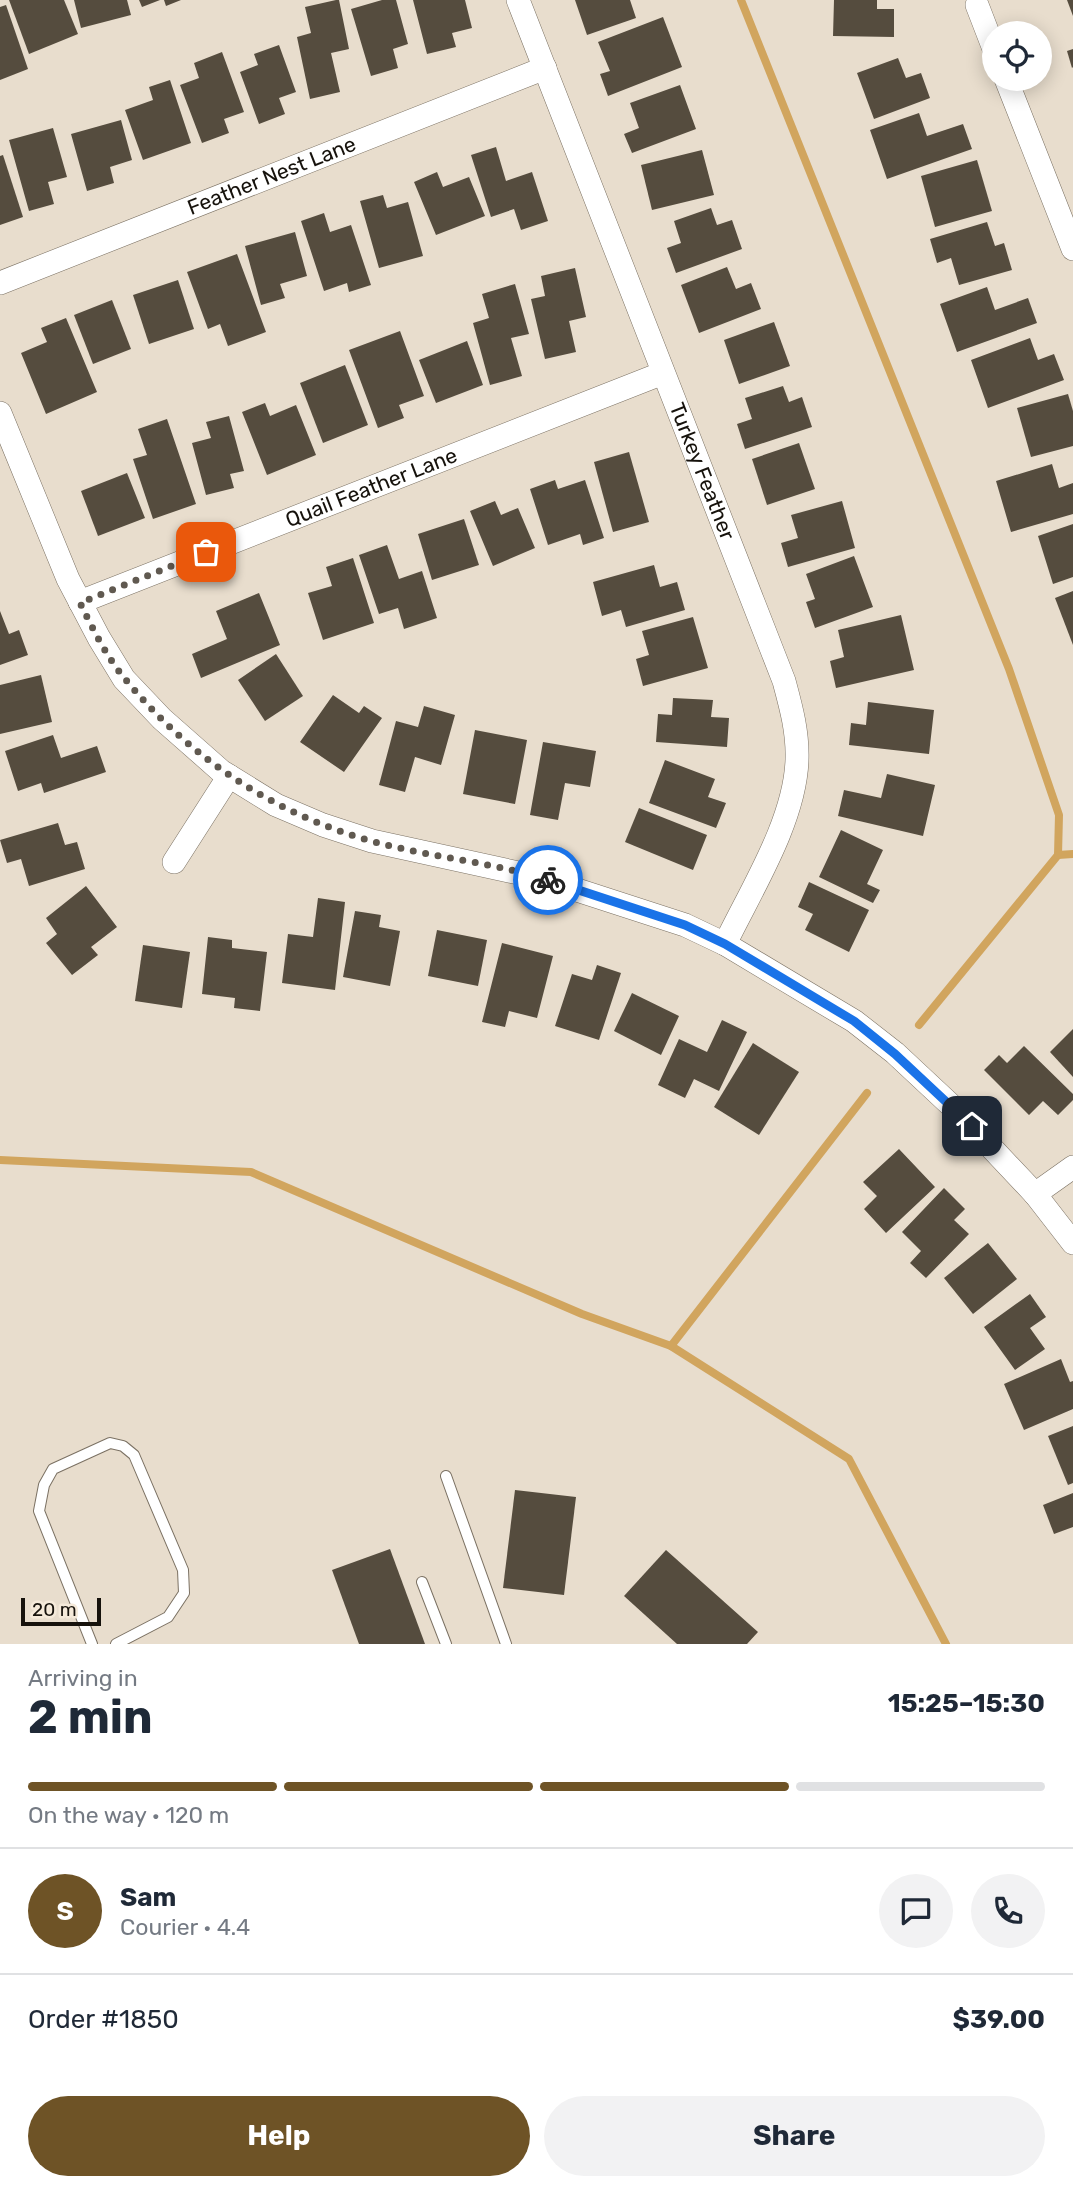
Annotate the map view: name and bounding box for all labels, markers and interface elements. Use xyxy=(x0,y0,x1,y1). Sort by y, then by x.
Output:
map controls xyxy=(982,21,1052,91)
button: locate xyxy=(982,21,1052,91)
street label: Feather Nest Lane xyxy=(184,131,359,220)
street label: Turkey Feather xyxy=(665,399,741,543)
street label: Quail Feather Lane xyxy=(282,442,461,532)
pin xyxy=(176,522,236,582)
icon: bag xyxy=(187,533,225,571)
courier xyxy=(513,845,583,915)
icon: bike xyxy=(529,861,567,899)
pin xyxy=(942,1096,1002,1156)
icon: home xyxy=(953,1107,991,1145)
scale bar xyxy=(21,1595,102,1627)
text: 20 m xyxy=(32,1598,77,1621)
text: Arriving in xyxy=(28,1664,138,1692)
text: 15:25–15:30 xyxy=(888,1688,1045,1719)
text: 2 min xyxy=(28,1690,153,1745)
text: On the way · 120 m xyxy=(28,1801,229,1829)
button: chat xyxy=(879,1874,953,1948)
button: phone xyxy=(971,1874,1045,1948)
text: Sam xyxy=(120,1882,176,1913)
text: S xyxy=(56,1896,74,1927)
text: Courier · 4.4 xyxy=(120,1913,250,1941)
text: Order #1850 xyxy=(28,2004,179,2035)
text: $39.00 xyxy=(953,2004,1045,2035)
button: Help xyxy=(28,2096,530,2176)
button: Share xyxy=(544,2096,1045,2176)

